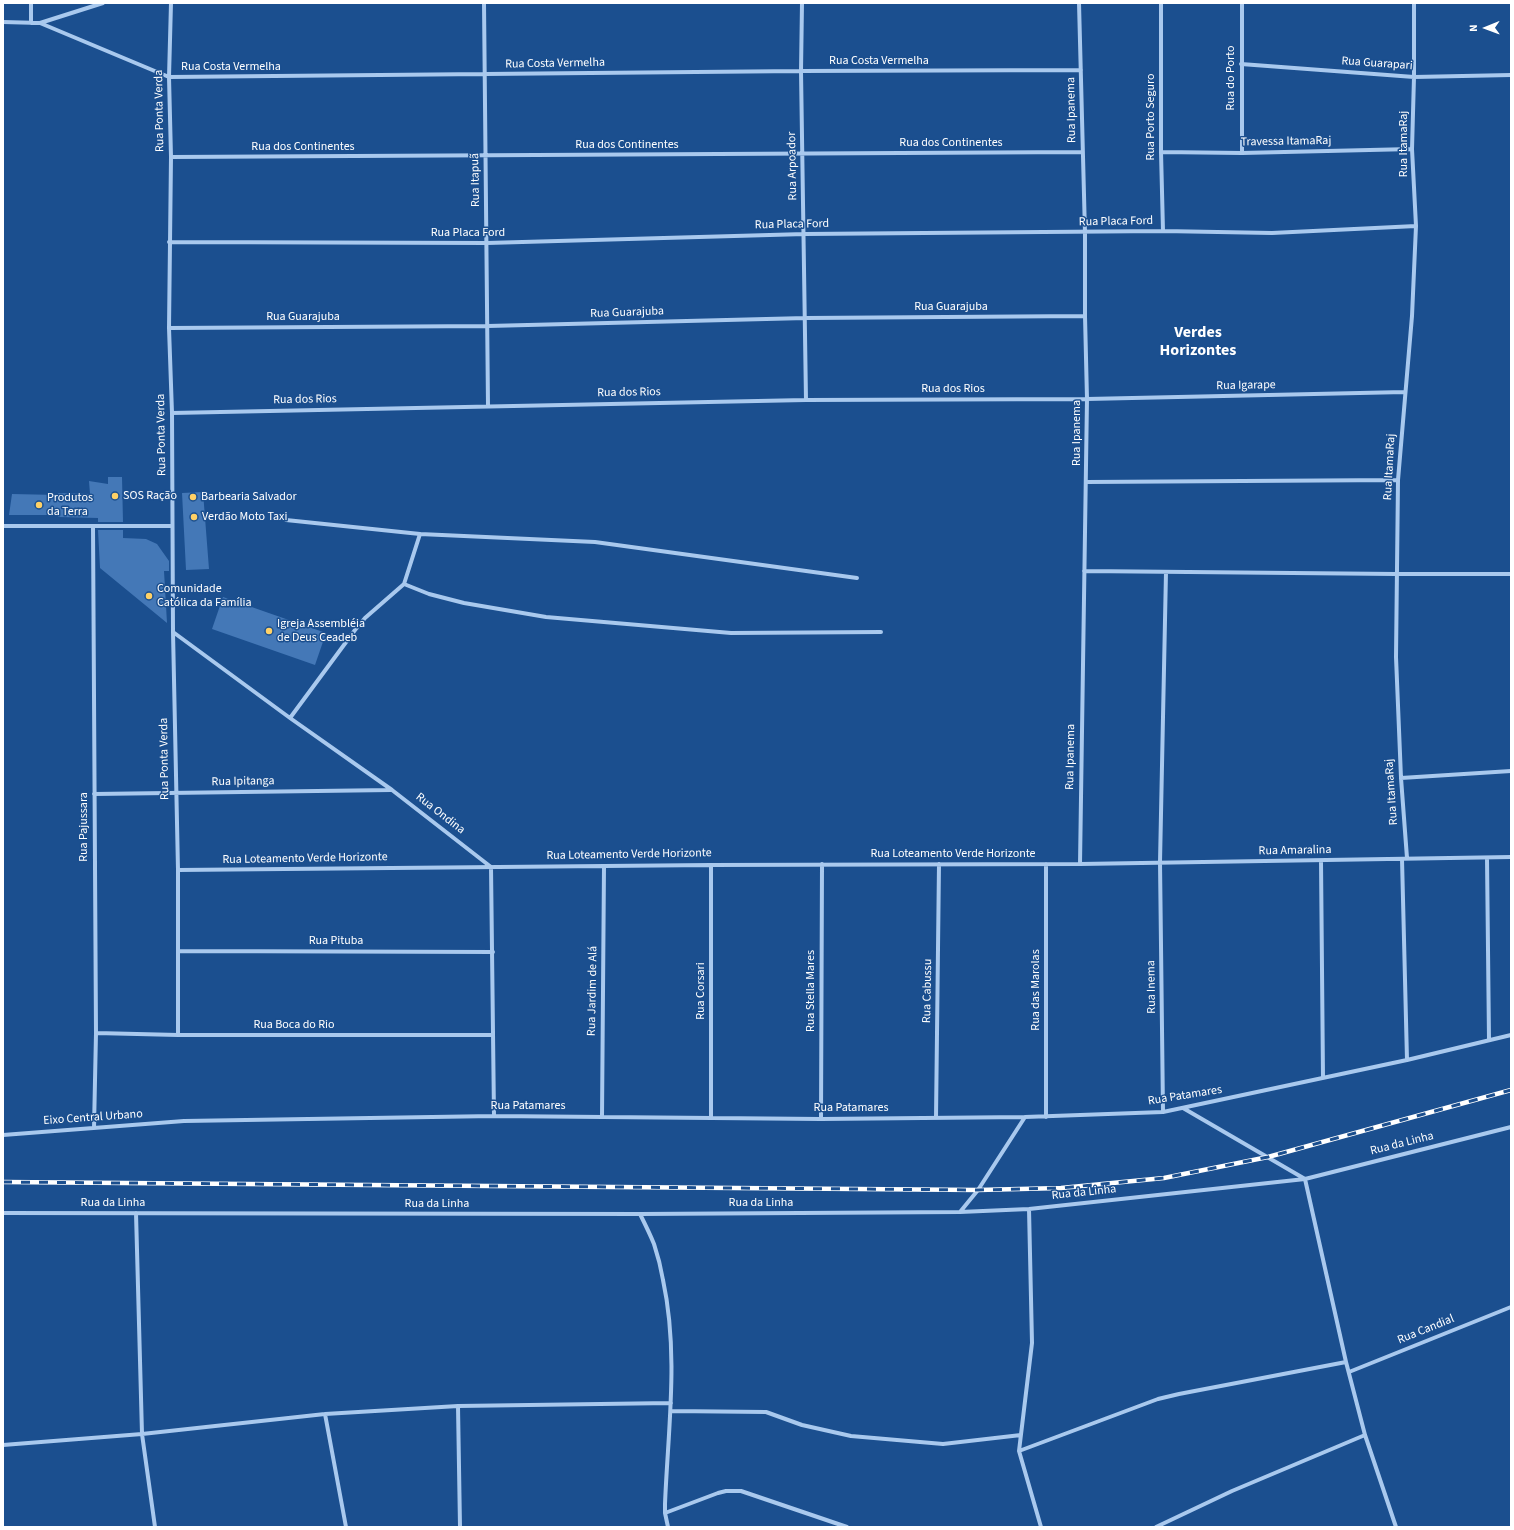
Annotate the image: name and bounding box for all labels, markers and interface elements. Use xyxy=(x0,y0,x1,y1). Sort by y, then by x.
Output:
north arrow xyxy=(1466,8,1506,48)
text: N xyxy=(1466,24,1481,32)
street label: Rua do Porto xyxy=(1224,46,1238,110)
street label: Rua Costa Vermelha xyxy=(829,54,929,68)
street label: Rua Guarapari xyxy=(1341,54,1413,74)
street label: Rua Costa Vermelha xyxy=(505,56,605,72)
street label: Rua Costa Vermelha xyxy=(181,60,281,74)
street label: Rua Ponta Verda xyxy=(152,70,168,152)
street label: Rua Porto Seguro xyxy=(1144,73,1158,161)
street label: Rua Ipanema xyxy=(1064,77,1080,143)
street label: Rua ItamaRaj xyxy=(1397,111,1411,177)
street label: Rua Arpoador xyxy=(785,131,801,201)
street label: Travessa ItamaRaj xyxy=(1241,134,1331,150)
street label: Rua dos Continentes xyxy=(899,136,1003,150)
street label: Rua dos Continentes xyxy=(575,138,679,152)
street label: Rua dos Continentes xyxy=(251,140,355,154)
street label: Rua Itapuã xyxy=(468,153,484,207)
street label: Rua Placa Ford xyxy=(1079,214,1153,230)
street label: Rua Placa Ford xyxy=(755,217,829,233)
street label: Rua Placa Ford xyxy=(431,226,505,240)
street label: Rua Guarajuba xyxy=(914,300,988,314)
street label: Rua Guarajuba xyxy=(590,305,664,321)
street label: Rua Guarajuba xyxy=(266,310,340,324)
district label: Verdes Horizontes xyxy=(1160,323,1236,361)
street label: Rua Igarape xyxy=(1216,378,1276,394)
street label: Rua dos Rios xyxy=(921,382,985,396)
street label: Rua dos Rios xyxy=(597,385,661,401)
street label: Rua dos Rios xyxy=(273,392,337,408)
street label: Rua Ponta Verda xyxy=(154,394,170,476)
street label: Rua Ipanema xyxy=(1070,400,1084,466)
street label: Rua ItamaRaj xyxy=(1381,433,1399,501)
place label: SOS Ração xyxy=(123,489,177,503)
place label: Barbearia Salvador xyxy=(201,490,297,504)
place label: Produtos da Terra xyxy=(47,491,93,519)
marker: SOS Ração xyxy=(110,491,120,501)
marker: Barbearia Salvador xyxy=(188,492,198,502)
marker: Produtos da Terra xyxy=(34,500,44,510)
place label: Verdão Moto Taxi xyxy=(202,510,287,524)
marker: Verdão Moto Taxi xyxy=(189,512,199,522)
place label: Comunidade Católica da Família xyxy=(157,582,252,610)
marker: Comunidade Católica da Família xyxy=(144,591,154,601)
place label: Igreja Assembléia de Deus Ceadeb xyxy=(277,617,365,645)
marker: Igreja Assembléia de Deus Ceadeb xyxy=(264,626,274,636)
street label: Rua Ponta Verda xyxy=(157,718,173,800)
street label: Rua Ipanema xyxy=(1063,724,1079,790)
street label: Rua ItamaRaj xyxy=(1382,758,1402,826)
street label: Rua Ipitanga xyxy=(211,774,275,790)
street label: Rua Ondina xyxy=(412,790,468,838)
street label: Rua Pajussara xyxy=(77,792,91,862)
street label: Rua Amaralina xyxy=(1258,843,1332,859)
street label: Rua Loteamento Verde Horizonte xyxy=(546,846,712,864)
street label: Rua Loteamento Verde Horizonte xyxy=(870,847,1036,861)
street label: Rua Loteamento Verde Horizonte xyxy=(222,850,388,868)
street label: Rua Pituba xyxy=(309,934,363,948)
street label: Rua Jardim de Alá xyxy=(585,946,601,1036)
street label: Rua das Marolas xyxy=(1029,949,1043,1031)
street label: Rua Stella Mares xyxy=(804,950,818,1032)
street label: Rua Cabussu xyxy=(920,959,936,1023)
street label: Rua Inema xyxy=(1144,960,1160,1014)
street label: Rua Corsari xyxy=(694,962,708,1020)
street label: Rua Boca do Rio xyxy=(253,1018,335,1032)
street label: Rua Patamares xyxy=(1147,1083,1223,1109)
street label: Rua Patamares xyxy=(491,1099,565,1113)
street label: Rua Patamares xyxy=(814,1101,888,1115)
street label: Eixo Central Urbano xyxy=(43,1107,143,1129)
street label: Rua da Linha xyxy=(1369,1129,1435,1159)
street label: Rua da Linha xyxy=(1051,1182,1117,1204)
street label: Rua da Linha xyxy=(81,1196,145,1210)
street label: Rua da Linha xyxy=(729,1196,793,1210)
street label: Rua da Linha xyxy=(405,1197,469,1211)
street label: Rua Candial xyxy=(1395,1312,1457,1348)

